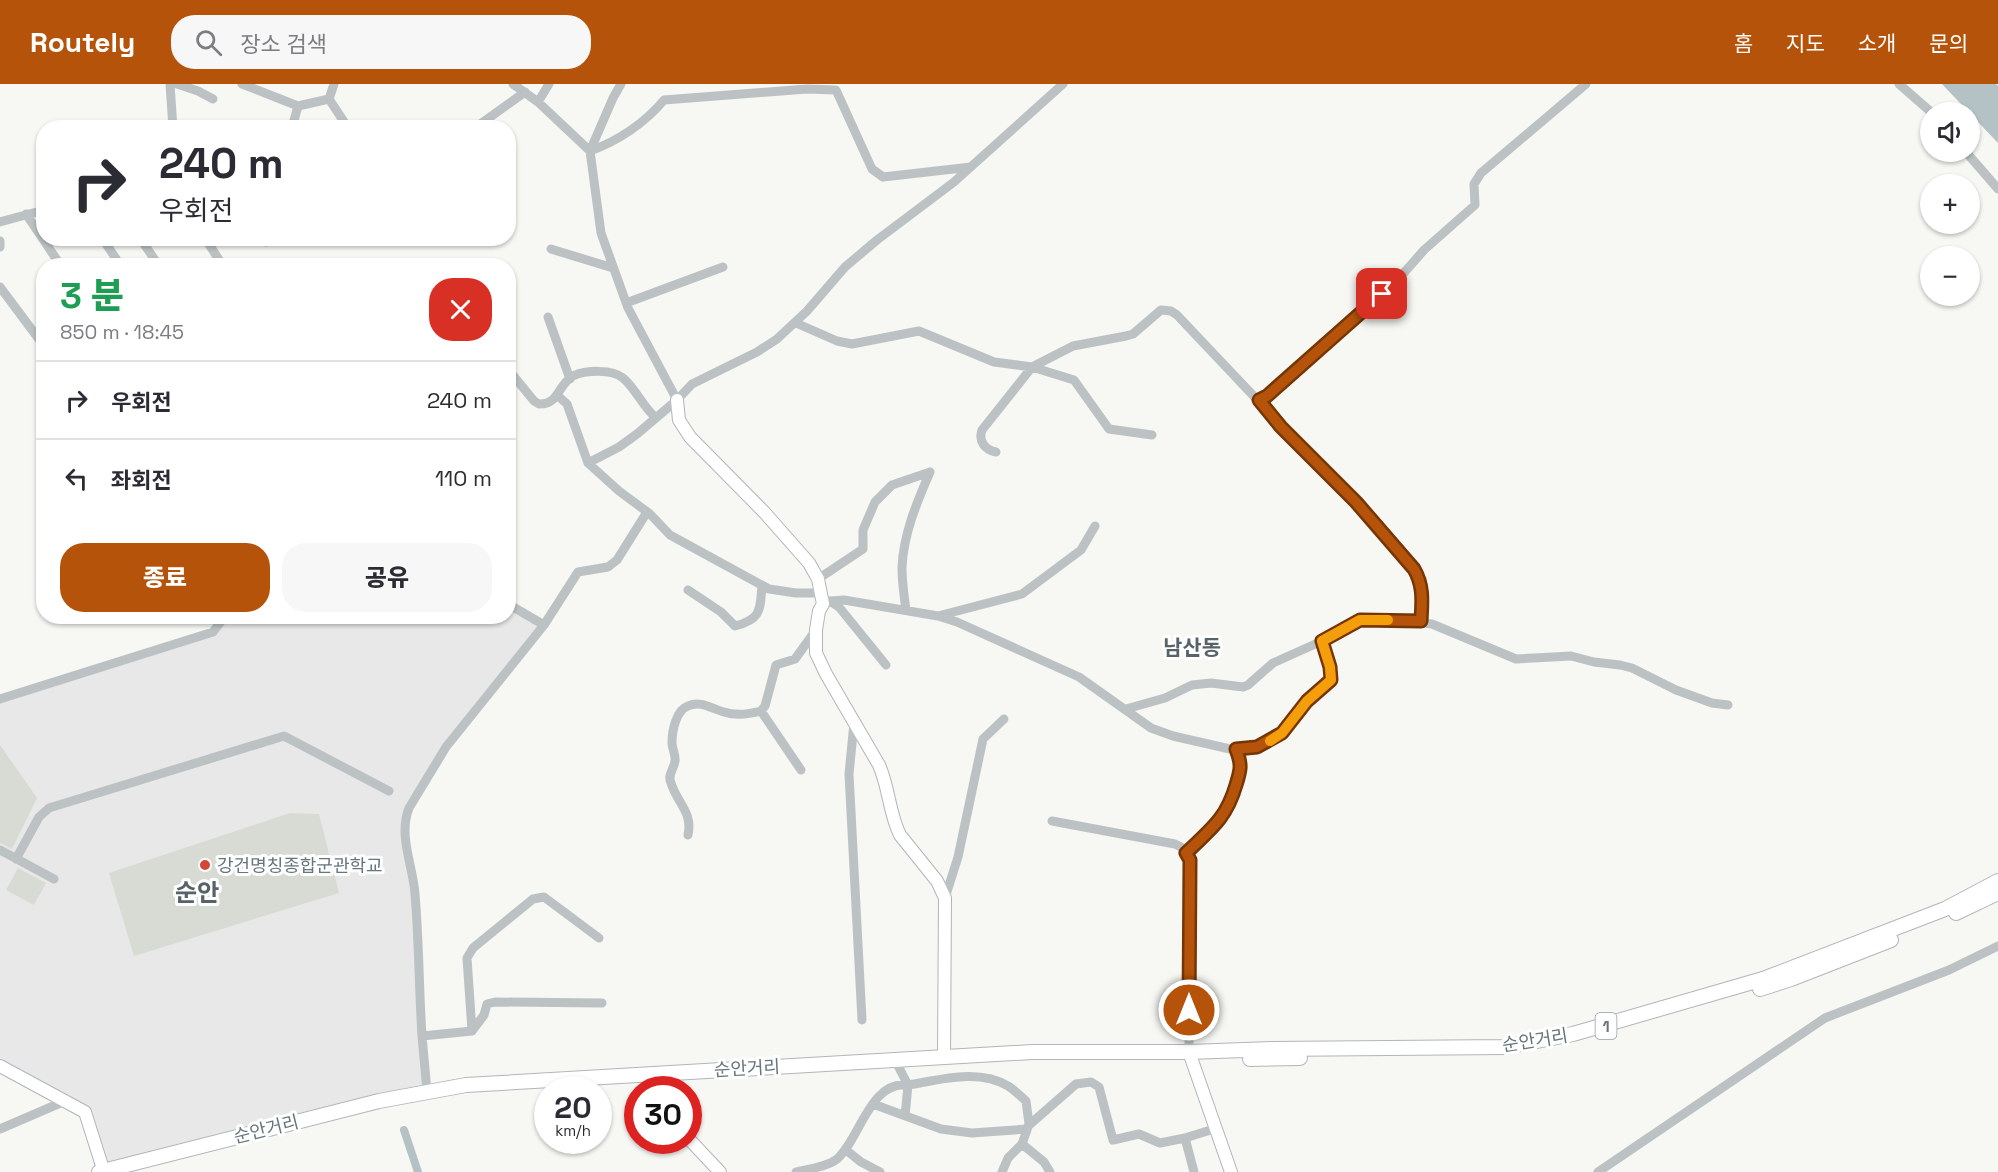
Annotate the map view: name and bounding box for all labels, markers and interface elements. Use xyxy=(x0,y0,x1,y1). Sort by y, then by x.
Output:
search box xyxy=(171,15,591,69)
text: Routely xyxy=(30,24,135,60)
icon: search xyxy=(192,26,225,59)
text: 장소 검색 xyxy=(240,30,327,58)
text: 홈 xyxy=(1734,30,1753,57)
text: 지도 xyxy=(1786,30,1825,57)
text: 소개 xyxy=(1858,30,1896,57)
text: 문의 xyxy=(1929,30,1968,57)
map controls xyxy=(1920,102,1980,306)
button: sound xyxy=(1920,102,1980,162)
text: 240 m xyxy=(159,137,284,190)
icon: right xyxy=(60,144,138,222)
button: + xyxy=(1920,174,1980,234)
text: 우회전 xyxy=(159,193,234,228)
button: − xyxy=(1920,246,1980,306)
pin xyxy=(1356,268,1407,319)
text: 3 분 xyxy=(60,273,124,319)
icon: arrive xyxy=(1365,277,1398,310)
button: close xyxy=(429,278,492,341)
text: 850 m · 18:45 xyxy=(60,319,184,345)
icon: right xyxy=(60,384,93,417)
text: 240 m xyxy=(427,386,492,414)
text: 우회전 xyxy=(111,388,172,416)
icon: left xyxy=(60,462,93,495)
text: 110 m xyxy=(435,464,492,492)
text: 좌회전 xyxy=(111,466,172,494)
button: 종료 xyxy=(60,543,270,612)
button: 공유 xyxy=(282,543,492,612)
district label: 남산동 xyxy=(1163,634,1221,661)
place label: 강건명칭종합군관학교 xyxy=(217,854,383,877)
marker: 강건명칭종합군관학교 xyxy=(198,858,212,872)
district label: 순안 xyxy=(175,877,219,908)
position arrow xyxy=(1157,978,1221,1042)
road number: 1 xyxy=(1596,1013,1616,1039)
street label: 순안거리 xyxy=(1500,1023,1570,1057)
street label: 순안거리 xyxy=(713,1055,781,1081)
speed limit sign: 30 xyxy=(624,1076,702,1154)
text: 20 xyxy=(554,1088,592,1127)
street label: 순안거리 xyxy=(231,1110,301,1148)
text: km/h xyxy=(555,1121,591,1140)

